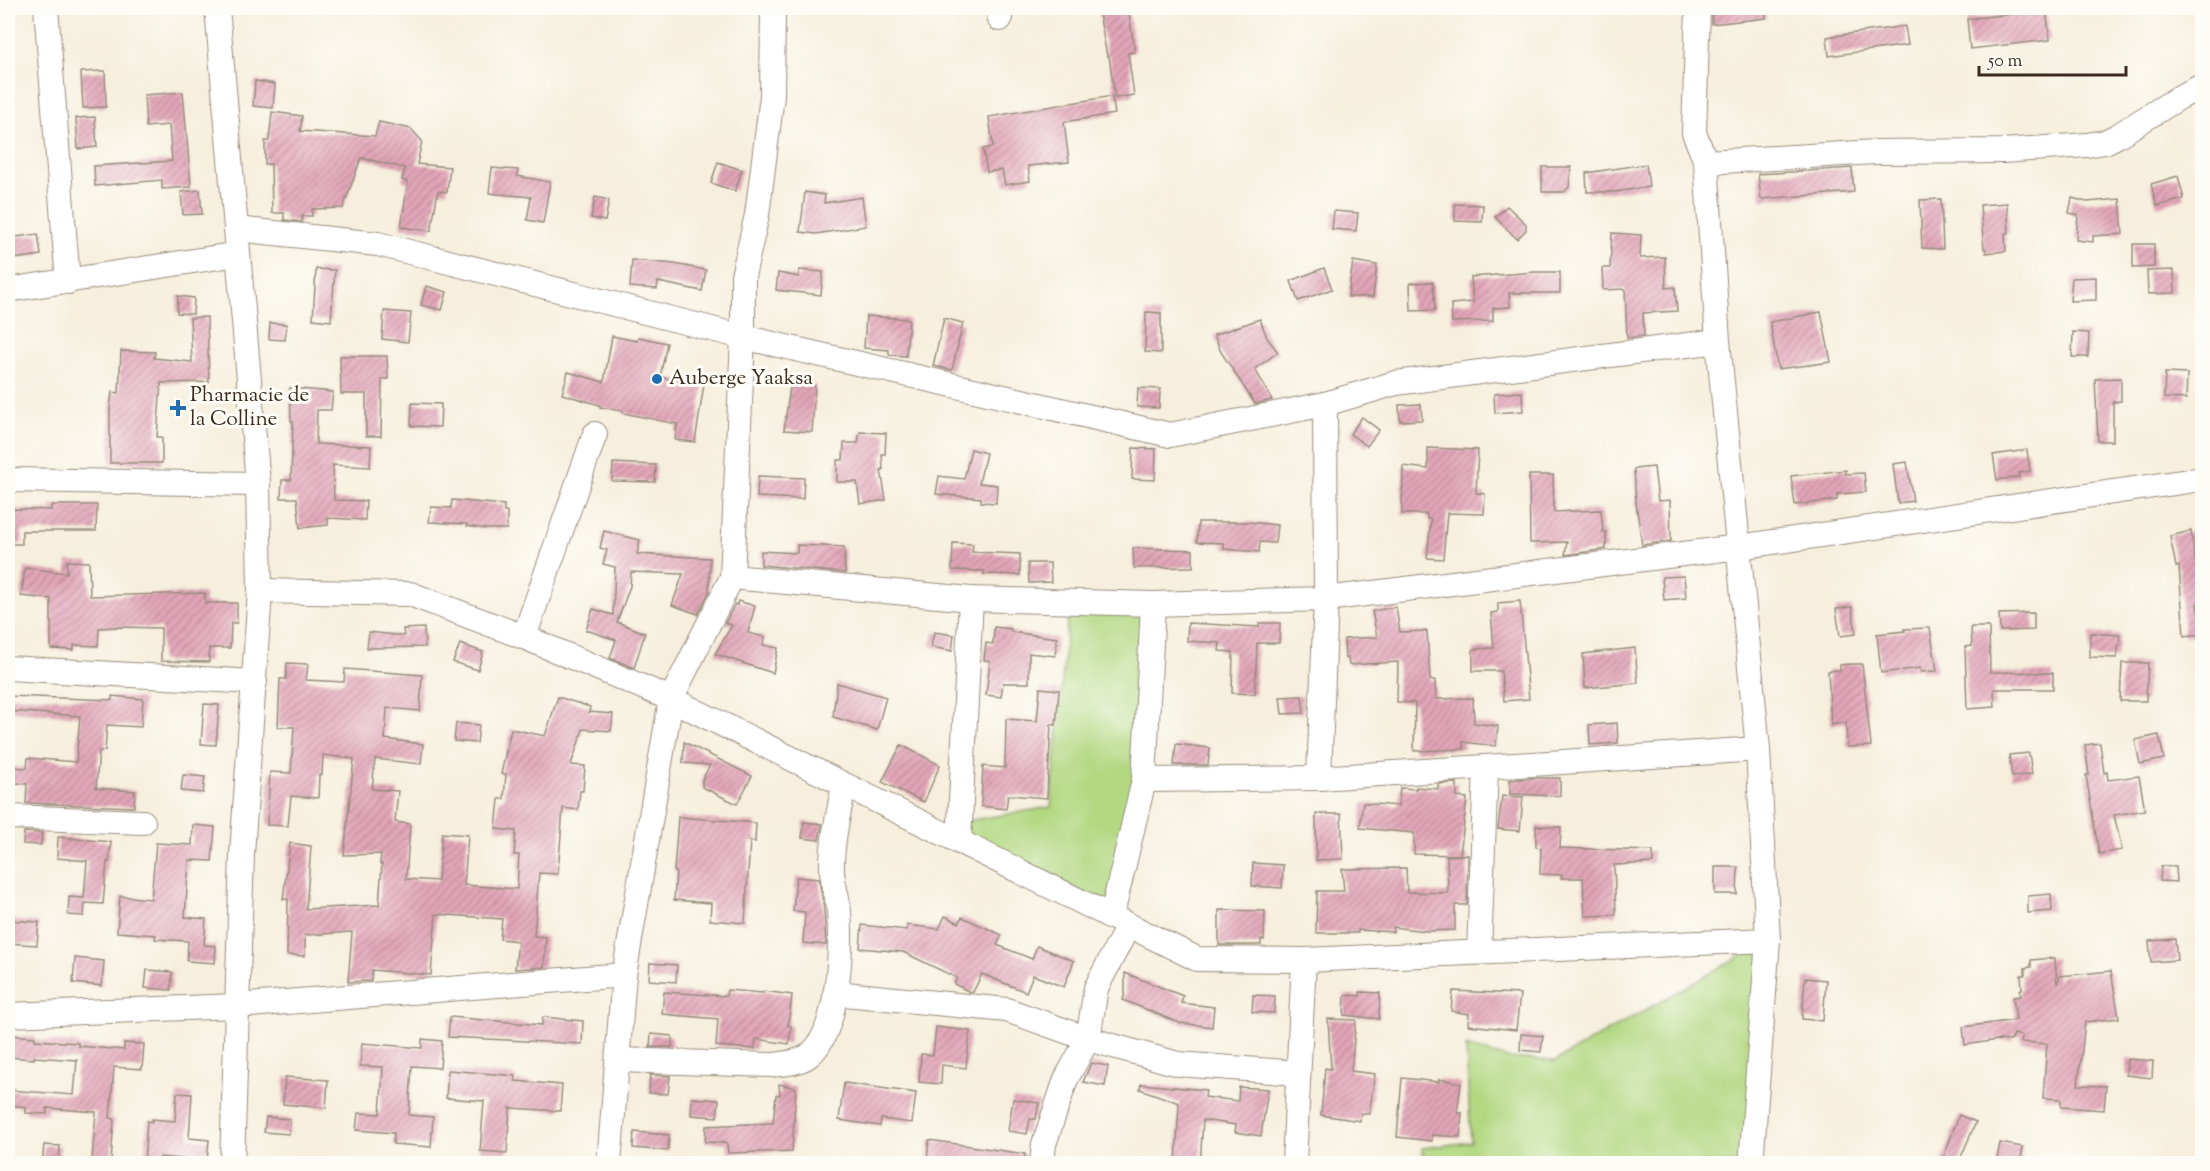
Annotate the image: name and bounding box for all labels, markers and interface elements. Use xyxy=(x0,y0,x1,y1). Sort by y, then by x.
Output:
scale bar xyxy=(1979,39,2126,77)
text: 50 m xyxy=(1987,49,2023,75)
place label: Auberge Yaaksa xyxy=(669,364,813,394)
marker: Auberge Yaaksa xyxy=(650,372,664,386)
place label: Pharmacie de la Colline xyxy=(190,381,309,435)
marker: Pharmacie de la Colline xyxy=(171,401,185,415)

